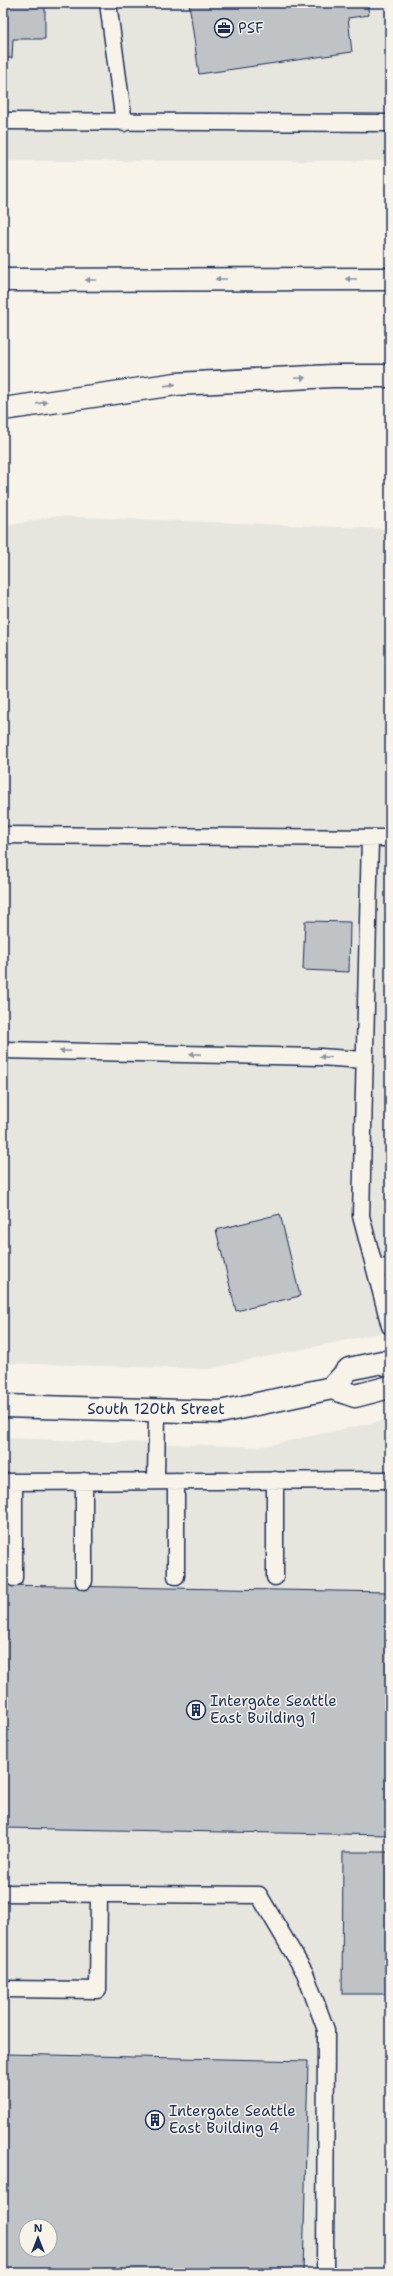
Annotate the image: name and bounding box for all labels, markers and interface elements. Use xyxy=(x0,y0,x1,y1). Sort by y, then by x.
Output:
office icon: PSF xyxy=(213,17,235,39)
place label: PSF xyxy=(238,18,264,38)
one-way arrow xyxy=(214,276,227,282)
one-way arrow xyxy=(344,276,357,282)
one-way arrow xyxy=(84,277,97,283)
one-way arrow xyxy=(294,374,306,381)
one-way arrow xyxy=(164,382,176,388)
one-way arrow xyxy=(36,400,48,406)
one-way arrow xyxy=(58,1048,71,1054)
one-way arrow xyxy=(188,1051,201,1057)
one-way arrow xyxy=(319,1054,331,1061)
street label: South 120th Street xyxy=(87,1399,225,1419)
place label: Intergate Seattle East Building 1 xyxy=(210,1691,337,1728)
building icon: Intergate Seattle East Building 1 xyxy=(185,1699,207,1721)
place label: Intergate Seattle East Building 4 xyxy=(169,2101,296,2138)
building icon: Intergate Seattle East Building 4 xyxy=(144,2109,166,2131)
north arrow xyxy=(18,2218,58,2258)
text: N xyxy=(34,2221,43,2236)

